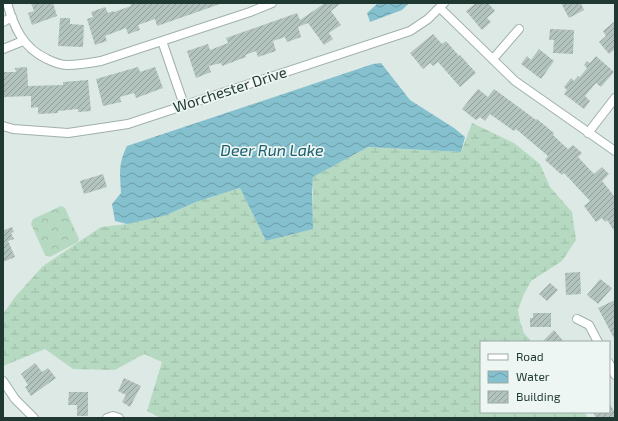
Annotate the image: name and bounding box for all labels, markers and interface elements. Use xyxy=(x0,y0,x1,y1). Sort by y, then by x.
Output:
street label: Worchester Drive xyxy=(171,62,289,116)
water label: Deer Run Lake xyxy=(220,140,324,159)
legend xyxy=(480,341,610,413)
text: Road xyxy=(516,349,544,363)
text: Water xyxy=(516,369,550,383)
text: Building xyxy=(516,389,561,403)

